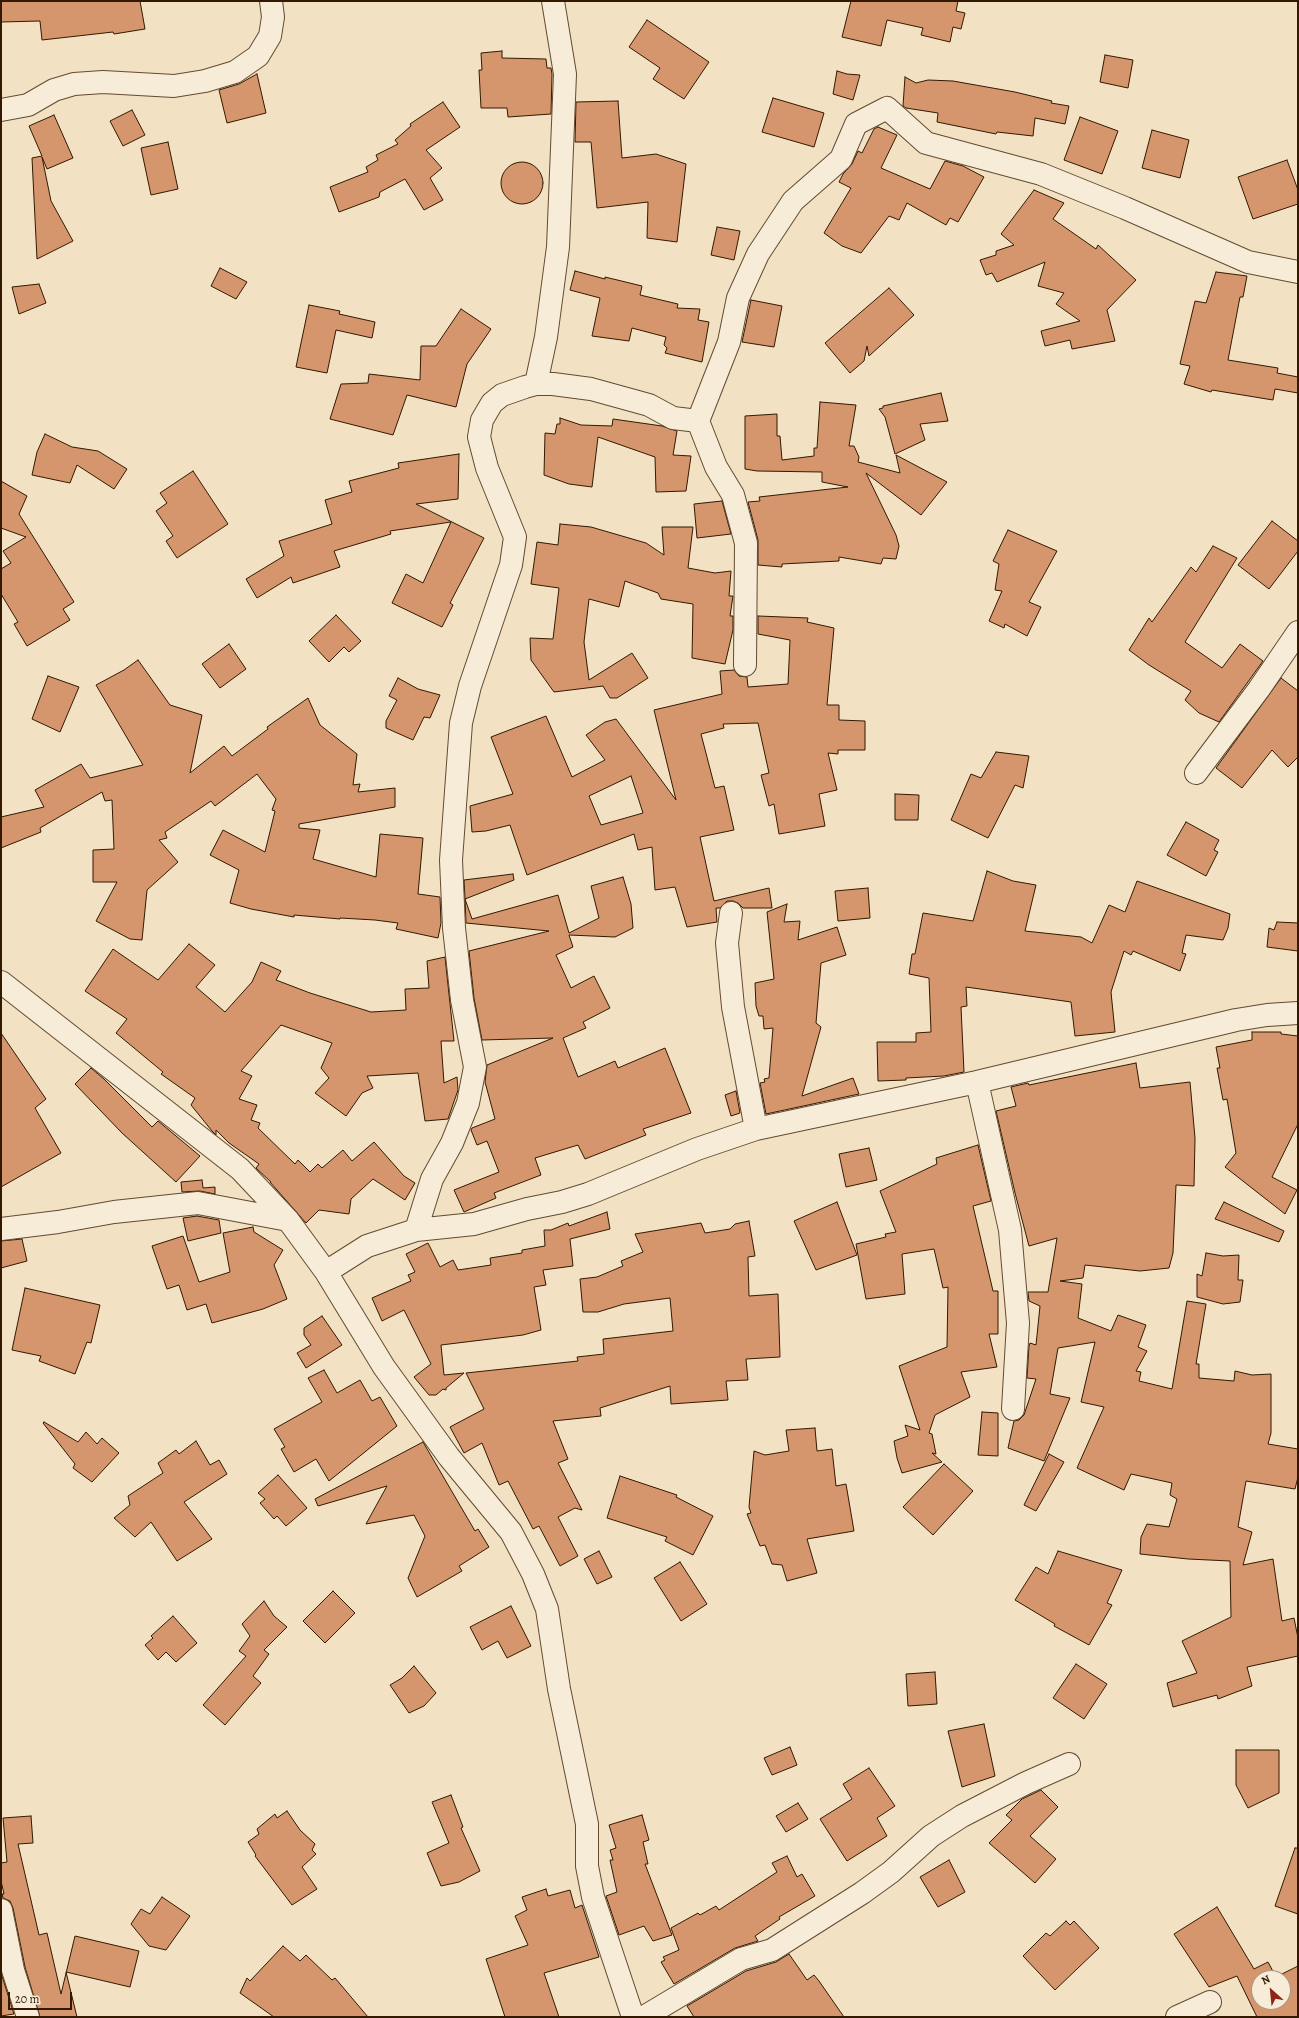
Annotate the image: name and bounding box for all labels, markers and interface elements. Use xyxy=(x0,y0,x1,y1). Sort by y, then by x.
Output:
north arrow xyxy=(1251,1970,1291,2010)
text: N xyxy=(1259,1971,1273,1988)
scale bar xyxy=(10,1984,74,2010)
text: 20 m xyxy=(15,1991,39,2007)

